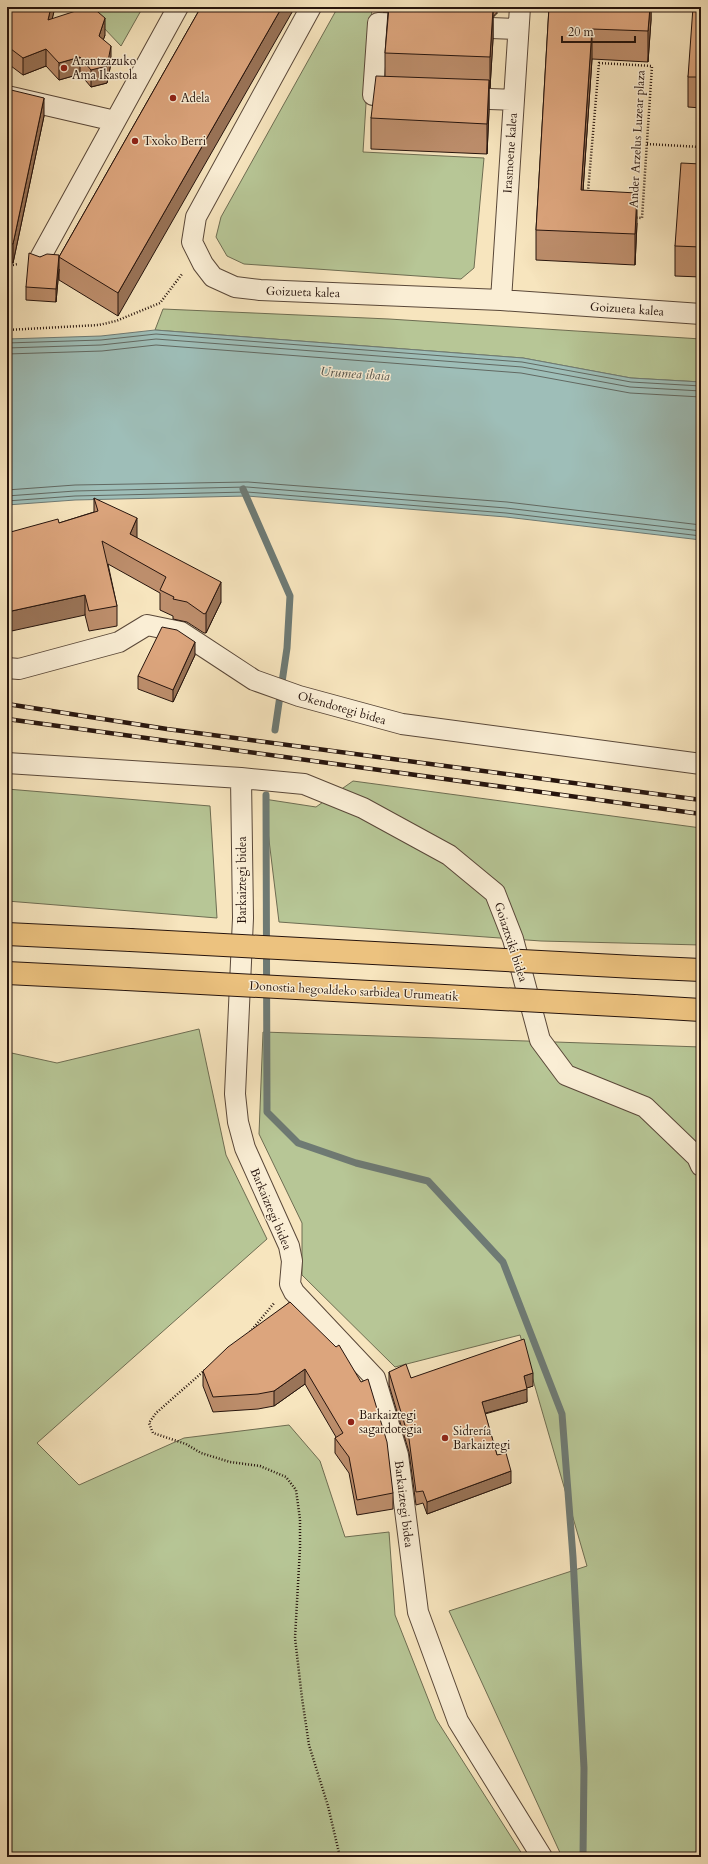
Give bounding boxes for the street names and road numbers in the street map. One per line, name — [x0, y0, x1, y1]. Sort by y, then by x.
street label: Ander Arzelus Luzear plaza — [625, 69, 649, 208]
street label: Irasmoene kalea — [499, 111, 521, 194]
street label: Goizueta kalea — [266, 283, 341, 301]
street label: Goizueta kalea — [589, 298, 665, 320]
street label: Okendotegi bidea — [296, 688, 389, 729]
street label: Barkaiztegi bidea — [234, 835, 250, 924]
street label: Goiaztxiki bidea — [491, 900, 532, 985]
street label: Donostia hegoaldeko sarbidea Urumeatik — [249, 978, 460, 1004]
street label: Barkaiztegi bidea — [247, 1166, 296, 1253]
street label: Barkaiztegi bidea — [391, 1460, 417, 1549]

